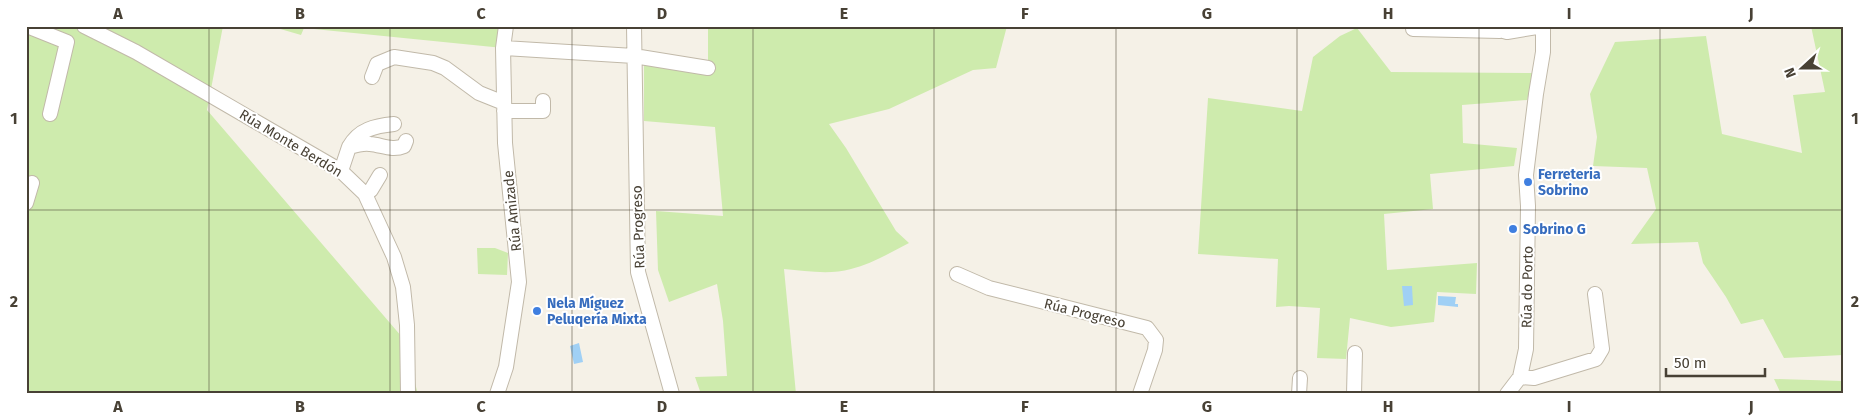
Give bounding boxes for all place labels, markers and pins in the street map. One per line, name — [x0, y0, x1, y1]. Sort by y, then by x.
place label: Ferreteria Sobrino — [1538, 166, 1601, 199]
marker: Ferreteria Sobrino — [1522, 176, 1534, 188]
place label: Sobrino G — [1523, 221, 1586, 238]
marker: Sobrino G — [1507, 223, 1519, 235]
place label: Nela Míguez Peluqería Mixta — [547, 295, 647, 328]
marker: Nela Míguez Peluqería Mixta — [531, 305, 543, 317]

